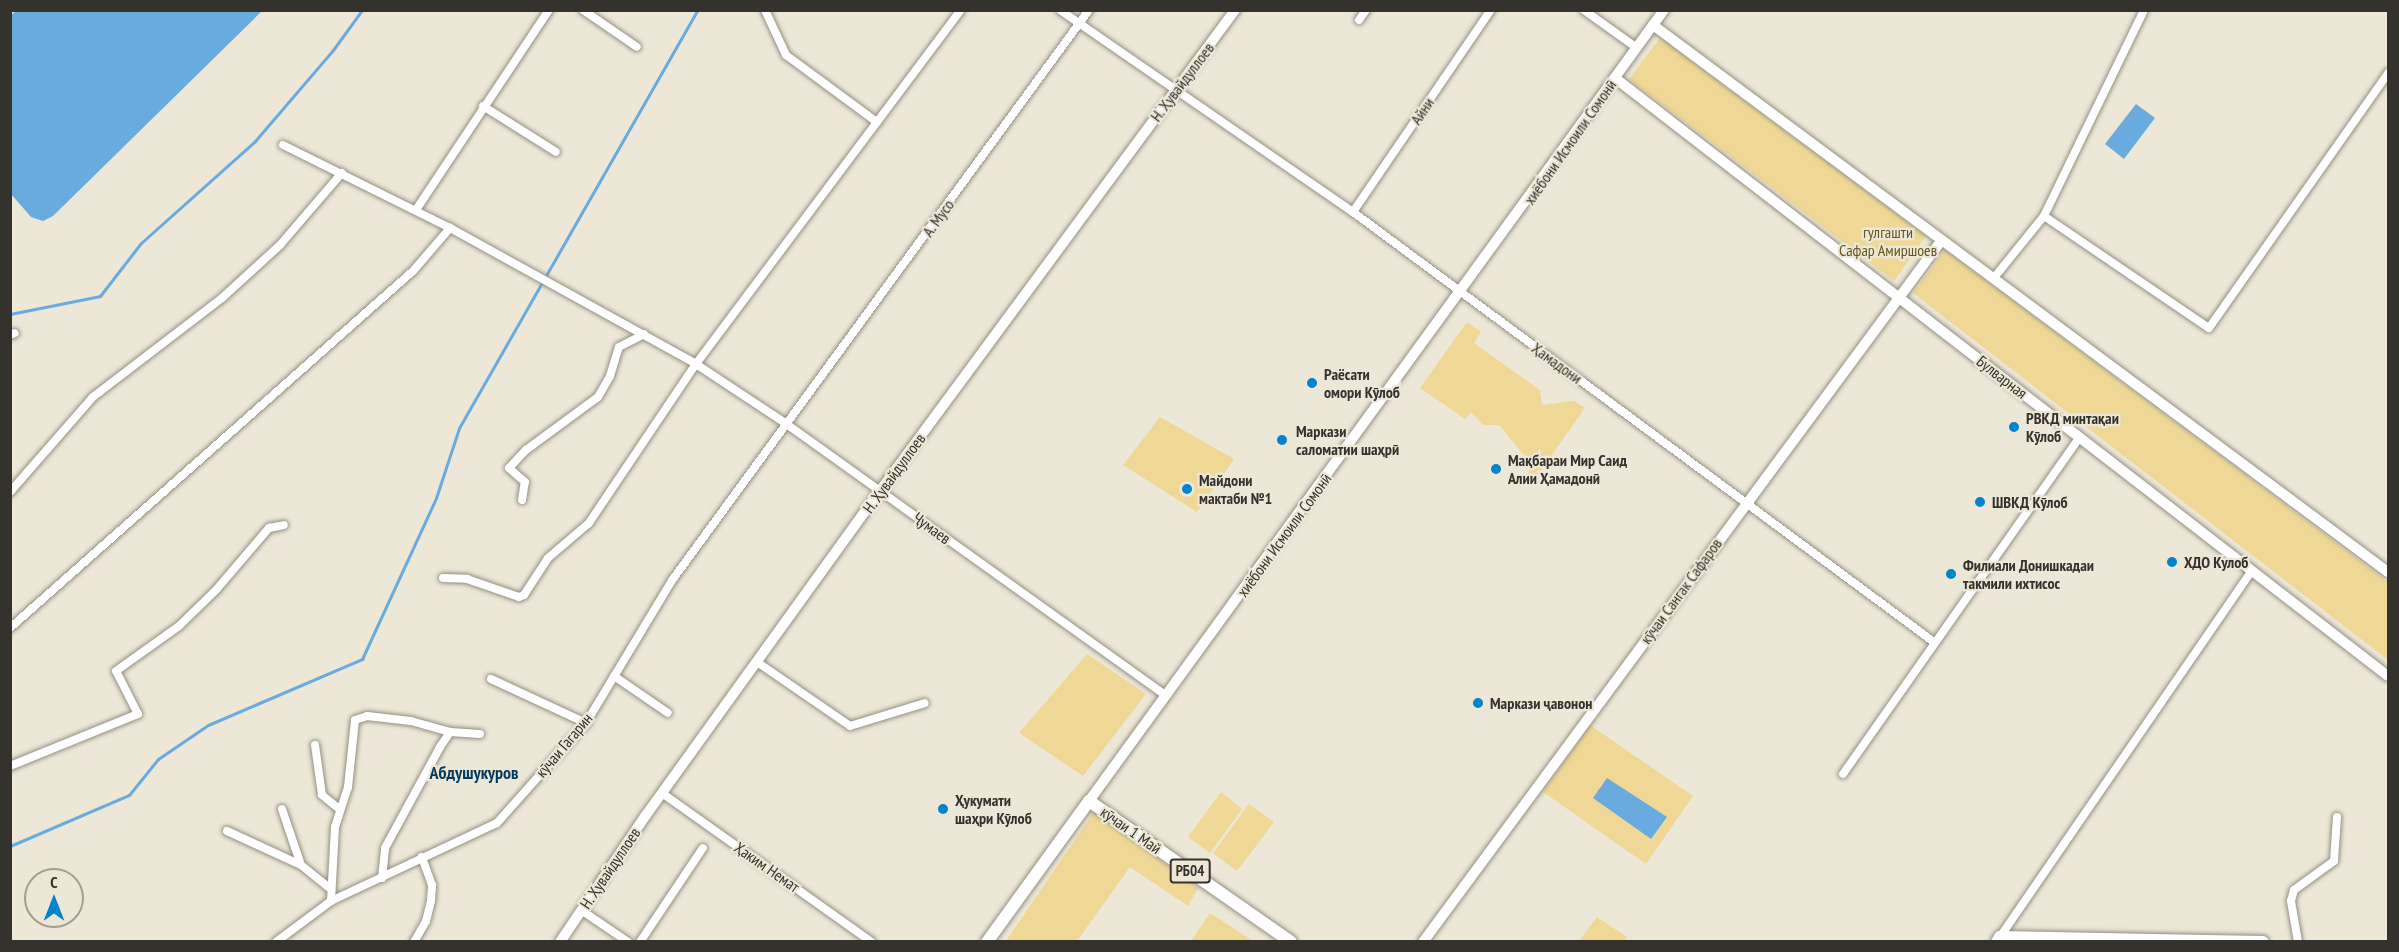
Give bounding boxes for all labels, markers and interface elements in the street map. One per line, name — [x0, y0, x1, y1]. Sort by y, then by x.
street label: Н. Ҳувайдуллоев — [1146, 38, 1218, 126]
street label: хиёбони Исмоили Сомонӣ — [1520, 76, 1620, 208]
street label: Айни — [1406, 94, 1438, 128]
street label: А. Мусо — [918, 195, 958, 241]
park label: гулгашти Сафар Амиршоев — [1839, 222, 1937, 260]
street label: Ҳамадони — [1528, 338, 1586, 388]
street label: Булварная — [1973, 351, 2031, 403]
place label: Раёсати омори Кӯлоб — [1324, 364, 1400, 402]
marker: Раёсати омори Кӯлоб — [1305, 376, 1319, 390]
place label: РВКД минтақаи Кӯлоб — [2026, 408, 2119, 446]
marker: РВКД минтақаи Кӯлоб — [2007, 420, 2021, 434]
place label: Маркази саломатии шаҳрӣ — [1296, 421, 1399, 459]
street label: Н. Ҳувайдуллоев — [858, 429, 930, 517]
marker: Маркази саломатии шаҳрӣ — [1273, 431, 1291, 449]
place label: Мақбараи Мир Саид Алии Ҳамадонӣ — [1508, 450, 1627, 488]
marker: Мақбараи Мир Саид Алии Ҳамадонӣ — [1489, 462, 1503, 476]
street label: хиёбони Исмоили Сомонӣ — [1233, 469, 1335, 601]
place label: Майдони мактаби №1 — [1199, 470, 1272, 508]
marker: Майдони мактаби №1 — [1180, 482, 1194, 496]
place label: ШВКД Кӯлоб — [1992, 492, 2068, 512]
marker: ШВКД Кӯлоб — [1973, 495, 1987, 509]
street label: Ҷумаев — [909, 508, 955, 548]
street label: кӯчаи Сангак Сафаров — [1636, 534, 1726, 648]
place label: ХДО Кулоб — [2184, 552, 2249, 572]
place label: Филиали Донишкадаи такмили ихтисос — [1963, 555, 2094, 593]
marker: ХДО Кулоб — [2165, 555, 2179, 569]
marker: Филиали Донишкадаи такмили ихтисос — [1944, 567, 1958, 581]
place label: Маркази ҷавонон — [1490, 693, 1593, 713]
marker: Маркази ҷавонон — [1471, 696, 1485, 710]
street label: кӯчаи Гагарин — [532, 709, 596, 781]
district label: Абдушукуров — [429, 762, 519, 784]
place label: Ҳукумати шаҳри Кӯлоб — [955, 790, 1032, 828]
marker: Ҳукумати шаҳри Кӯлоб — [936, 802, 950, 816]
street label: кӯчаи 1 Май — [1097, 802, 1165, 858]
street label: Н. Ҳувайдуллоев — [576, 823, 644, 913]
street label: Ҳаким Немат — [731, 838, 803, 896]
road number: РБ04 — [1169, 859, 1211, 883]
north arrow — [24, 868, 84, 928]
text: С — [50, 872, 58, 892]

